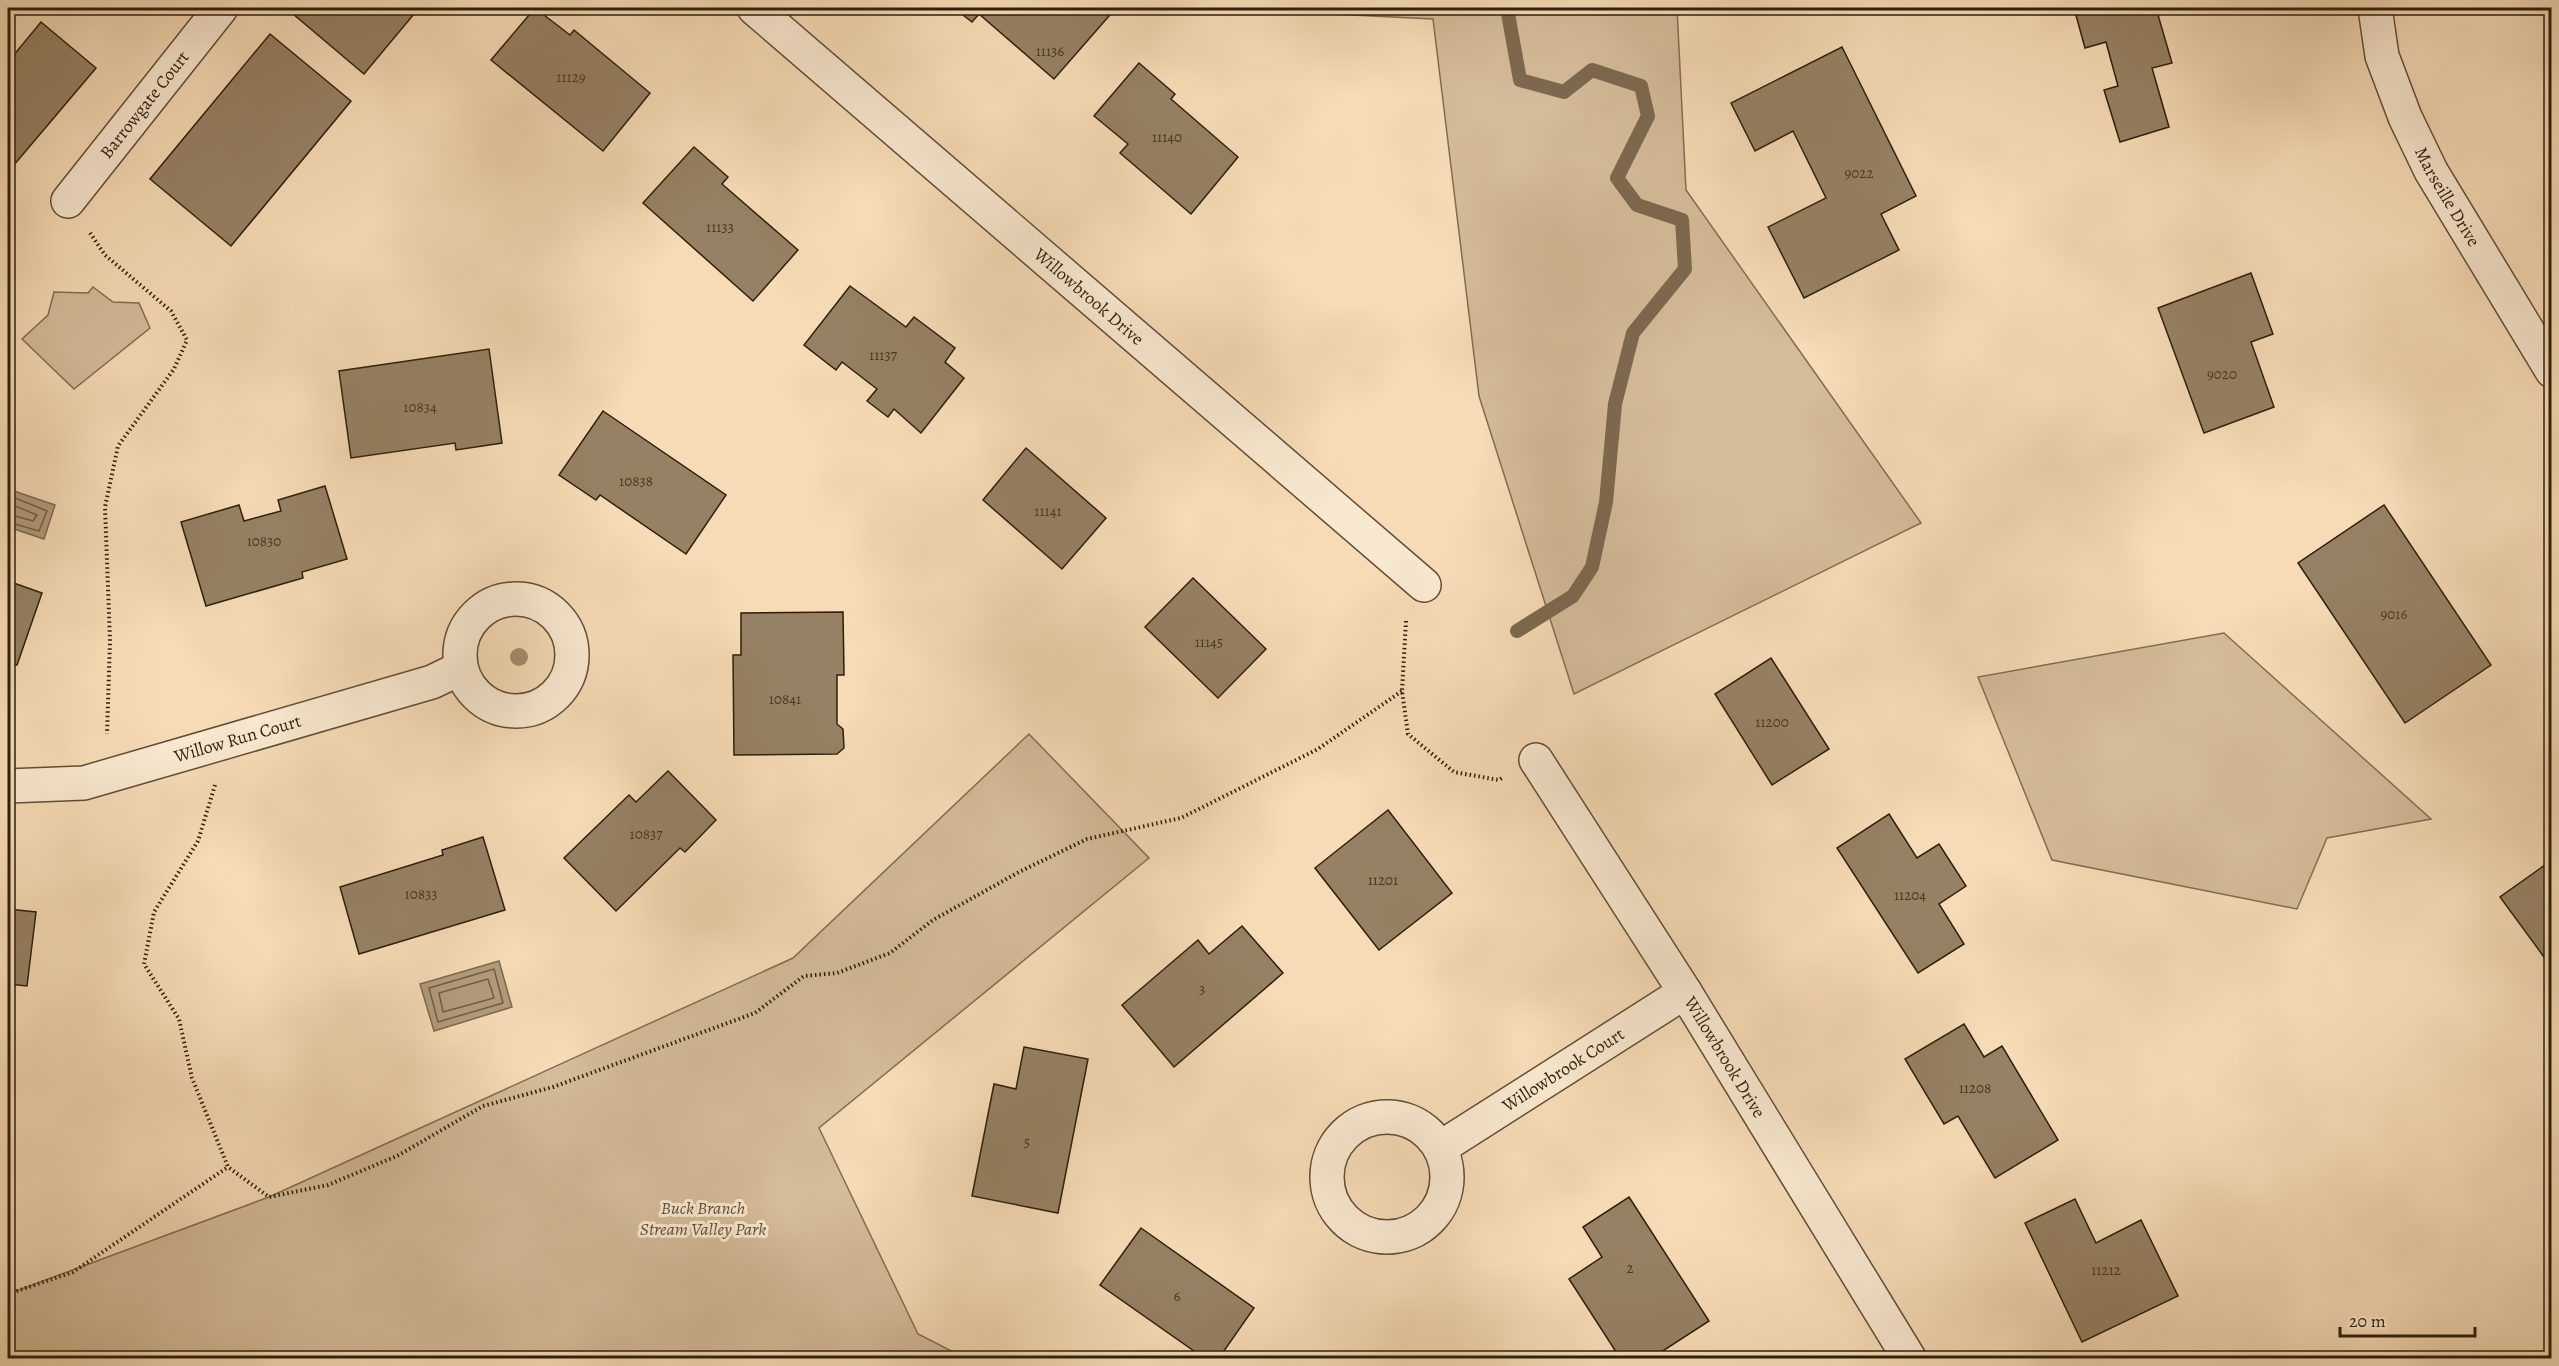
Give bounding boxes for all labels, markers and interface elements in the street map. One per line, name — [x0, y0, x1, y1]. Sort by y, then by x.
house number: 11136 — [1036, 41, 1064, 61]
street label: Barrowgate Court — [94, 46, 195, 163]
house number: 11129 — [556, 67, 586, 87]
house number: 11140 — [1152, 127, 1182, 147]
street label: Marseille Drive — [2409, 143, 2486, 251]
house number: 9022 — [1844, 163, 1874, 183]
house number: 11133 — [706, 217, 734, 237]
street label: Willowbrook Drive — [1028, 242, 1149, 351]
house number: 11137 — [869, 345, 898, 365]
house number: 9020 — [2207, 364, 2237, 384]
house number: 10834 — [403, 397, 437, 417]
house number: 10838 — [619, 471, 653, 491]
house number: 11141 — [1034, 501, 1062, 521]
house number: 10830 — [247, 531, 281, 551]
house number: 9016 — [2381, 604, 2408, 624]
house number: 11145 — [1195, 632, 1223, 652]
house number: 10841 — [769, 689, 801, 709]
street label: Willow Run Court — [170, 709, 304, 768]
house number: 11200 — [1755, 712, 1789, 732]
house number: 10837 — [630, 824, 663, 844]
house number: 11201 — [1368, 870, 1398, 890]
house number: 10833 — [405, 884, 437, 904]
house number: 11204 — [1894, 885, 1926, 905]
house number: 3 — [1199, 979, 1205, 999]
street label: Willowbrook Drive — [1678, 991, 1771, 1122]
street label: Willowbrook Court — [1497, 1022, 1629, 1118]
house number: 11208 — [1959, 1078, 1991, 1098]
house number: 5 — [1024, 1132, 1030, 1152]
park label: Buck Branch Stream Valley Park — [640, 1196, 766, 1241]
house number: 2 — [1626, 1258, 1634, 1278]
house number: 11212 — [2091, 1260, 2121, 1280]
house number: 6 — [1174, 1286, 1181, 1306]
scale bar — [2340, 1300, 2475, 1338]
text: 20 m — [2349, 1309, 2386, 1333]

